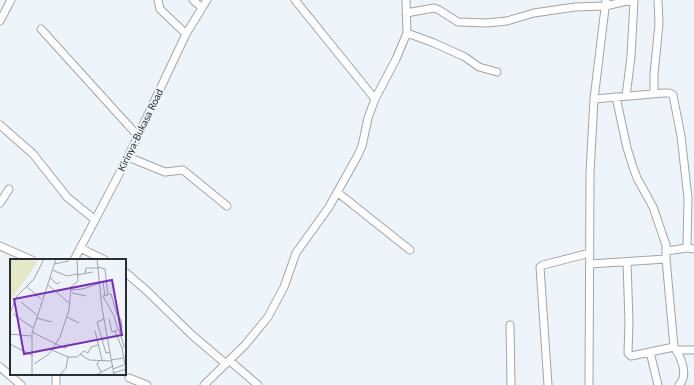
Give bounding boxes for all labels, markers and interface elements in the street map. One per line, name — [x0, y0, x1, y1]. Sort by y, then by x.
street label: Kirinya-Bukasa Road — [115, 87, 165, 173]
inset map — [10, 259, 126, 375]

